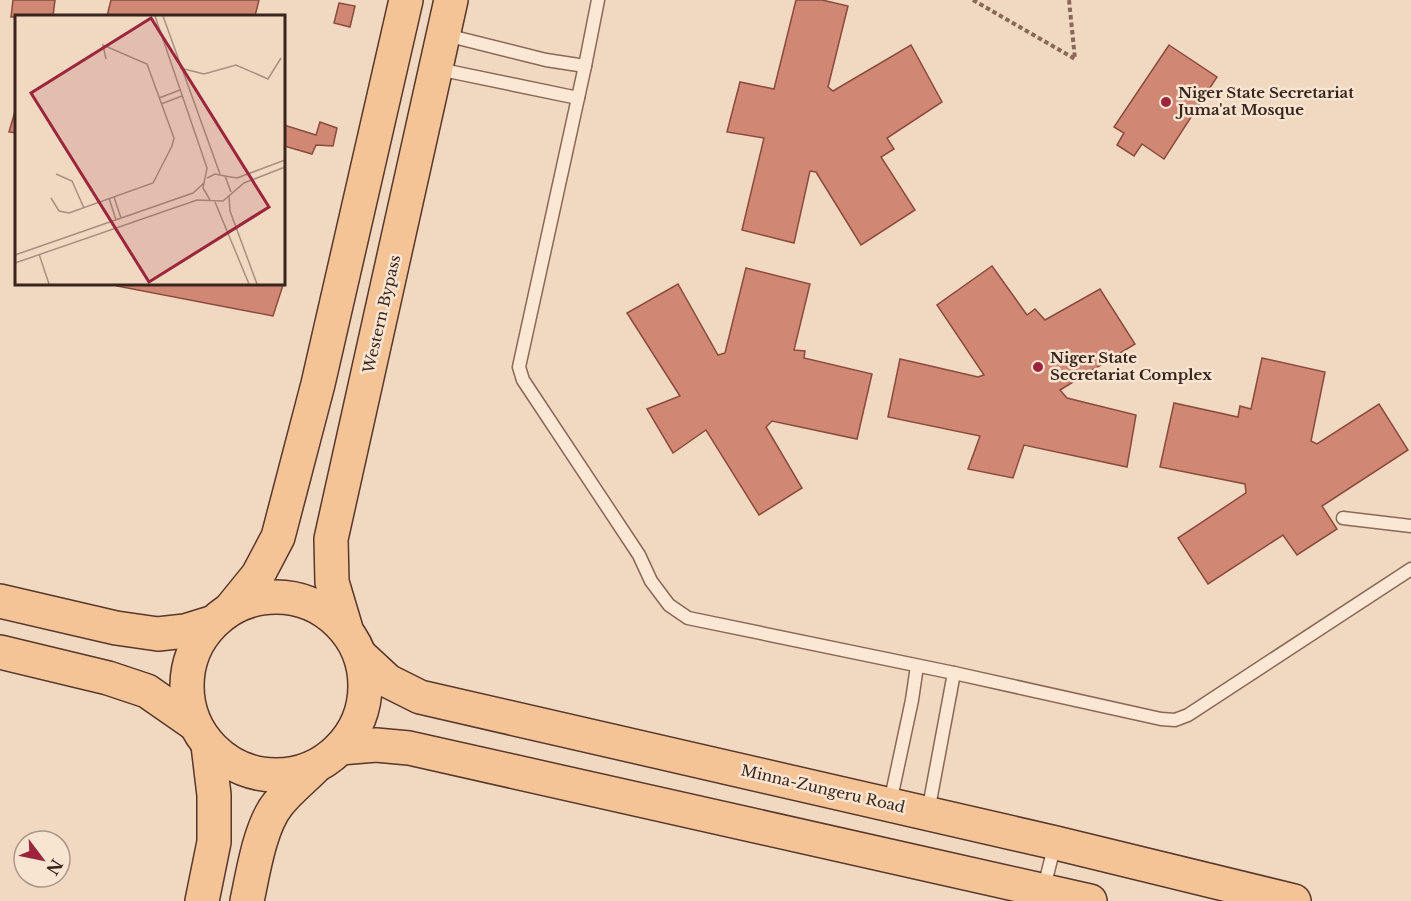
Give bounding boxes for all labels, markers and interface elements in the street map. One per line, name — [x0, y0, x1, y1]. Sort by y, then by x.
inset map — [15, 15, 285, 285]
place label: Niger State Secretariat Juma'at Mosque — [1175, 83, 1354, 119]
marker: Niger State Secretariat Juma'at Mosque — [1159, 95, 1173, 109]
street label: Western Bypass — [358, 253, 404, 376]
place label: Niger State Secretariat Complex — [1050, 348, 1212, 384]
marker: Niger State Secretariat Complex — [1031, 360, 1045, 374]
street label: Minna-Zungeru Road — [739, 760, 907, 817]
north arrow — [12, 829, 72, 889]
text: N — [42, 855, 67, 879]

